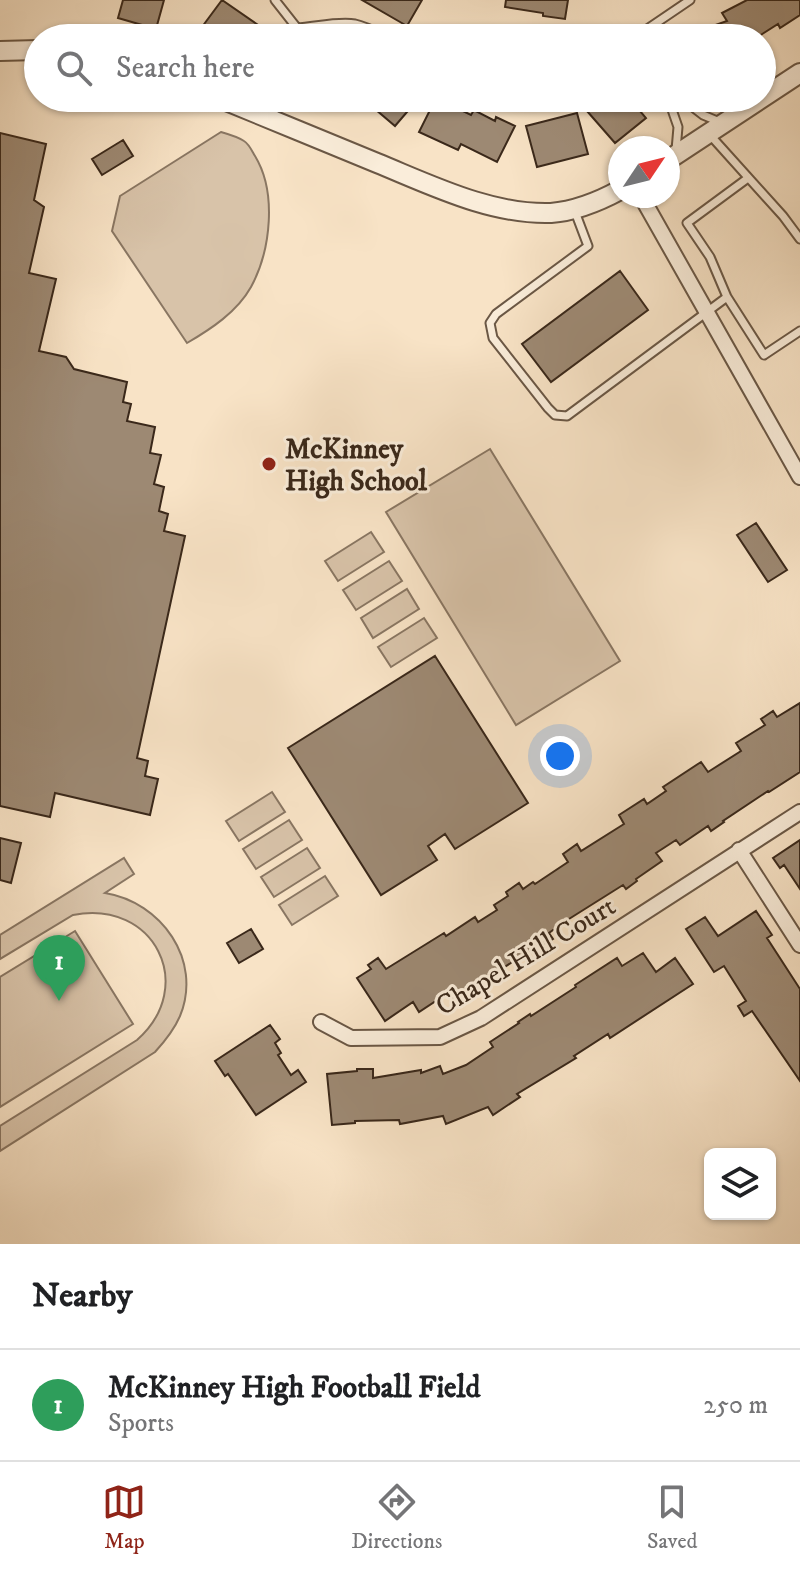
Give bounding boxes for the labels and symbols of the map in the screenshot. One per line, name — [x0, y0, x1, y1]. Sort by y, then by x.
north arrow — [608, 136, 680, 208]
place label: McKinney High School — [285, 432, 428, 499]
marker: McKinney High School — [260, 455, 278, 473]
your location — [540, 736, 580, 776]
street label: Chapel Hill Court — [429, 889, 622, 1024]
pin: 1 — [33, 935, 85, 1001]

